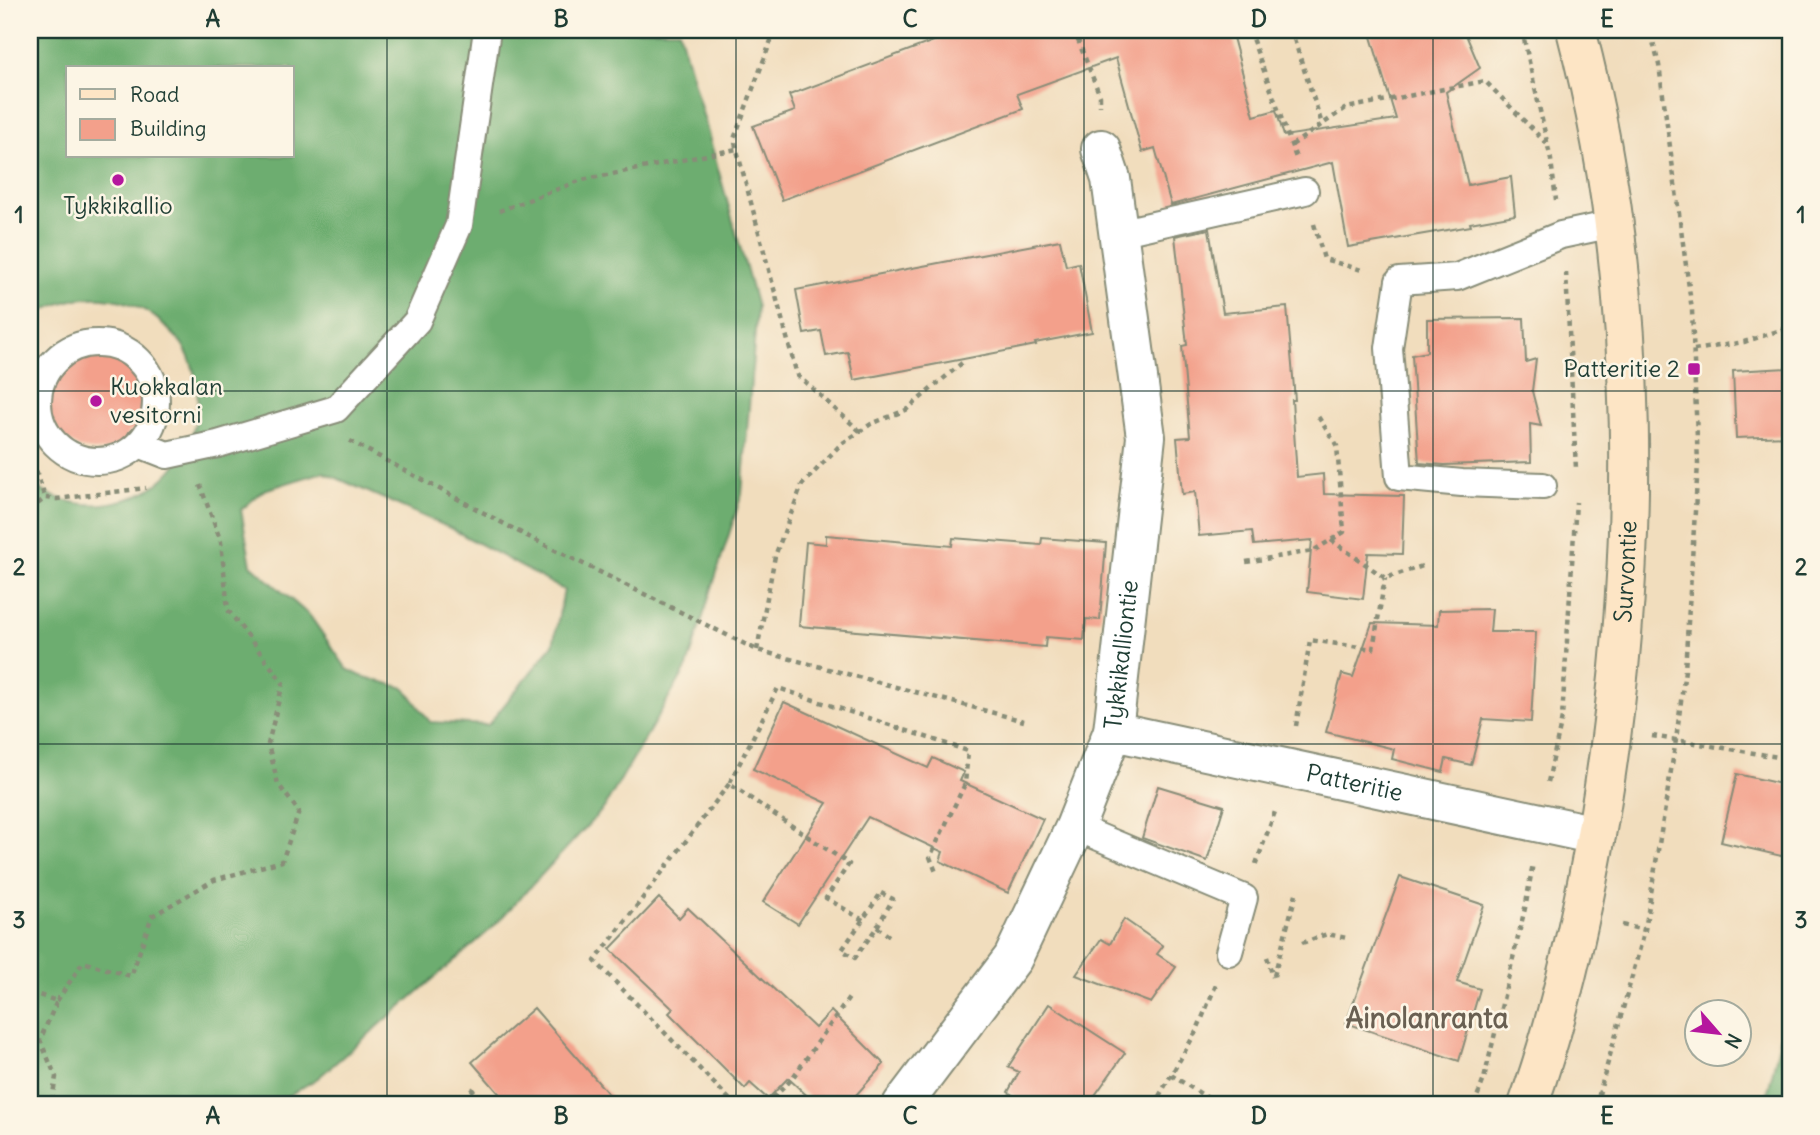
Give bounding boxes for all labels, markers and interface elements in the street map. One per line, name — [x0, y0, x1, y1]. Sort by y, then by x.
text: A — [206, 4, 221, 33]
text: B — [553, 4, 569, 33]
text: C — [902, 4, 918, 33]
text: D — [1251, 4, 1267, 33]
text: E — [1600, 4, 1614, 33]
legend — [66, 66, 294, 158]
text: Road — [130, 81, 179, 108]
text: Building — [130, 115, 206, 142]
marker: Tykkikallio — [110, 172, 126, 188]
place label: Tykkikallio — [63, 190, 173, 220]
text: 1 — [14, 200, 24, 229]
text: 1 — [1796, 200, 1806, 229]
place label: Patteritie 2 — [1563, 353, 1680, 383]
marker: Patteritie 2 — [1686, 361, 1702, 377]
place label: Kuokkalan vesitorni — [110, 371, 223, 429]
marker: Kuokkalan vesitorni — [88, 393, 104, 409]
street label: Survontie — [1607, 520, 1642, 624]
text: 2 — [13, 552, 26, 581]
text: 2 — [1795, 552, 1808, 581]
street label: Tykkikalliontie — [1097, 579, 1144, 731]
street label: Patteritie — [1304, 757, 1406, 807]
text: 3 — [12, 905, 26, 934]
text: 3 — [1794, 905, 1808, 934]
north arrow — [1684, 998, 1754, 1068]
district label: Ainolanranta — [1345, 1000, 1509, 1036]
text: N — [1719, 1030, 1747, 1052]
text: A — [206, 1101, 221, 1130]
text: B — [553, 1101, 569, 1130]
text: C — [902, 1101, 918, 1130]
text: D — [1251, 1101, 1267, 1130]
text: E — [1600, 1101, 1614, 1130]

